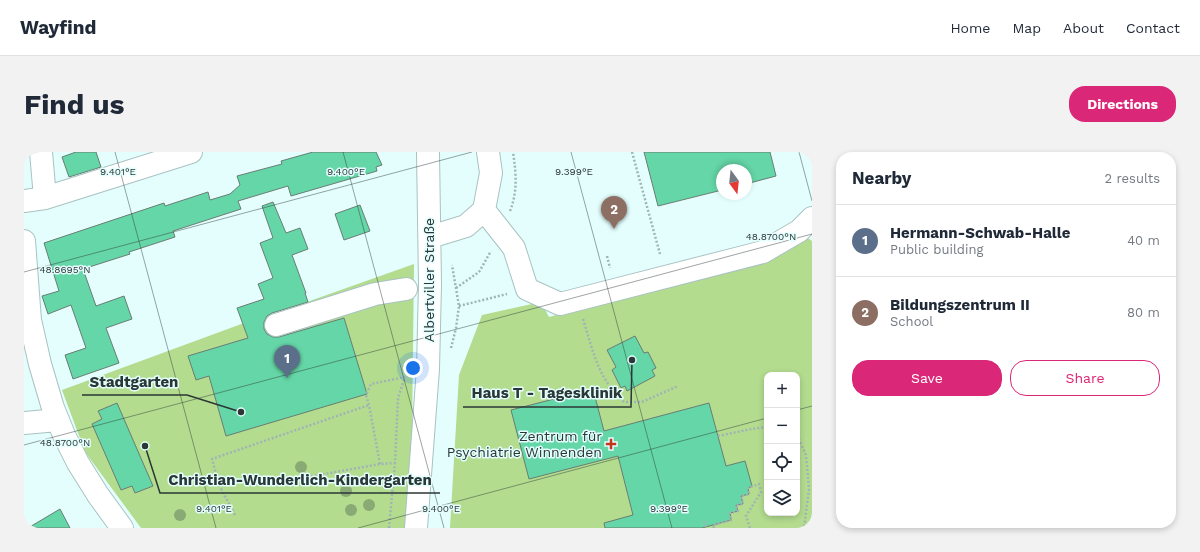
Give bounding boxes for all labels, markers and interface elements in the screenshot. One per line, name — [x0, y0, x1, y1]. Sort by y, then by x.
text: Wayfind — [20, 16, 96, 39]
text: Home — [950, 20, 990, 36]
text: Map — [1012, 20, 1041, 36]
text: About — [1063, 20, 1104, 36]
text: Contact — [1126, 20, 1180, 36]
button: Directions — [1069, 86, 1176, 122]
text: Find us — [24, 88, 124, 121]
north arrow — [716, 164, 752, 200]
text: 9.401°E — [100, 166, 136, 177]
text: 9.400°E — [327, 166, 365, 177]
text: 9.399°E — [555, 166, 593, 177]
text: Nearby — [852, 168, 911, 188]
text: 2 results — [1105, 171, 1160, 186]
pin: 2 — [601, 196, 627, 229]
street label: Albertviller Straße — [421, 218, 437, 342]
text: Hermann-Schwab-Halle — [890, 224, 1070, 242]
text: 48.8700°N — [746, 231, 796, 242]
text: 1 — [862, 233, 868, 248]
text: 40 m — [1127, 233, 1160, 248]
text: Public building — [890, 242, 983, 257]
text: 48.8695°N — [39, 264, 91, 275]
text: Bildungszentrum II — [890, 296, 1030, 314]
text: 2 — [861, 305, 869, 320]
text: 80 m — [1127, 305, 1160, 320]
text: School — [890, 314, 933, 329]
pin: 1 — [274, 345, 300, 378]
your location — [403, 358, 423, 378]
button: Save — [852, 360, 1002, 396]
button: Share — [1010, 360, 1160, 396]
callout: Stadtgarten — [82, 368, 187, 395]
map controls — [764, 372, 800, 516]
button: + — [764, 372, 800, 408]
text: Stadtgarten — [90, 373, 178, 391]
callout: Haus T - Tagesklinik — [463, 380, 631, 407]
text: Haus T - Tagesklinik — [472, 384, 623, 402]
button: − — [764, 408, 800, 444]
place label: Zentrum für Psychiatrie Winnenden — [447, 428, 602, 460]
text: 48.8700°N — [40, 437, 90, 448]
marker: Zentrum für Psychiatrie Winnenden — [605, 438, 617, 450]
button: locate — [764, 444, 800, 480]
callout: Christian-Wunderlich-Kindergarten — [160, 466, 440, 493]
text: Christian-Wunderlich-Kindergarten — [168, 471, 432, 489]
button: layers — [764, 480, 800, 516]
text: 9.401°E — [196, 503, 232, 514]
text: 9.400°E — [422, 503, 460, 514]
text: 9.399°E — [650, 503, 688, 514]

